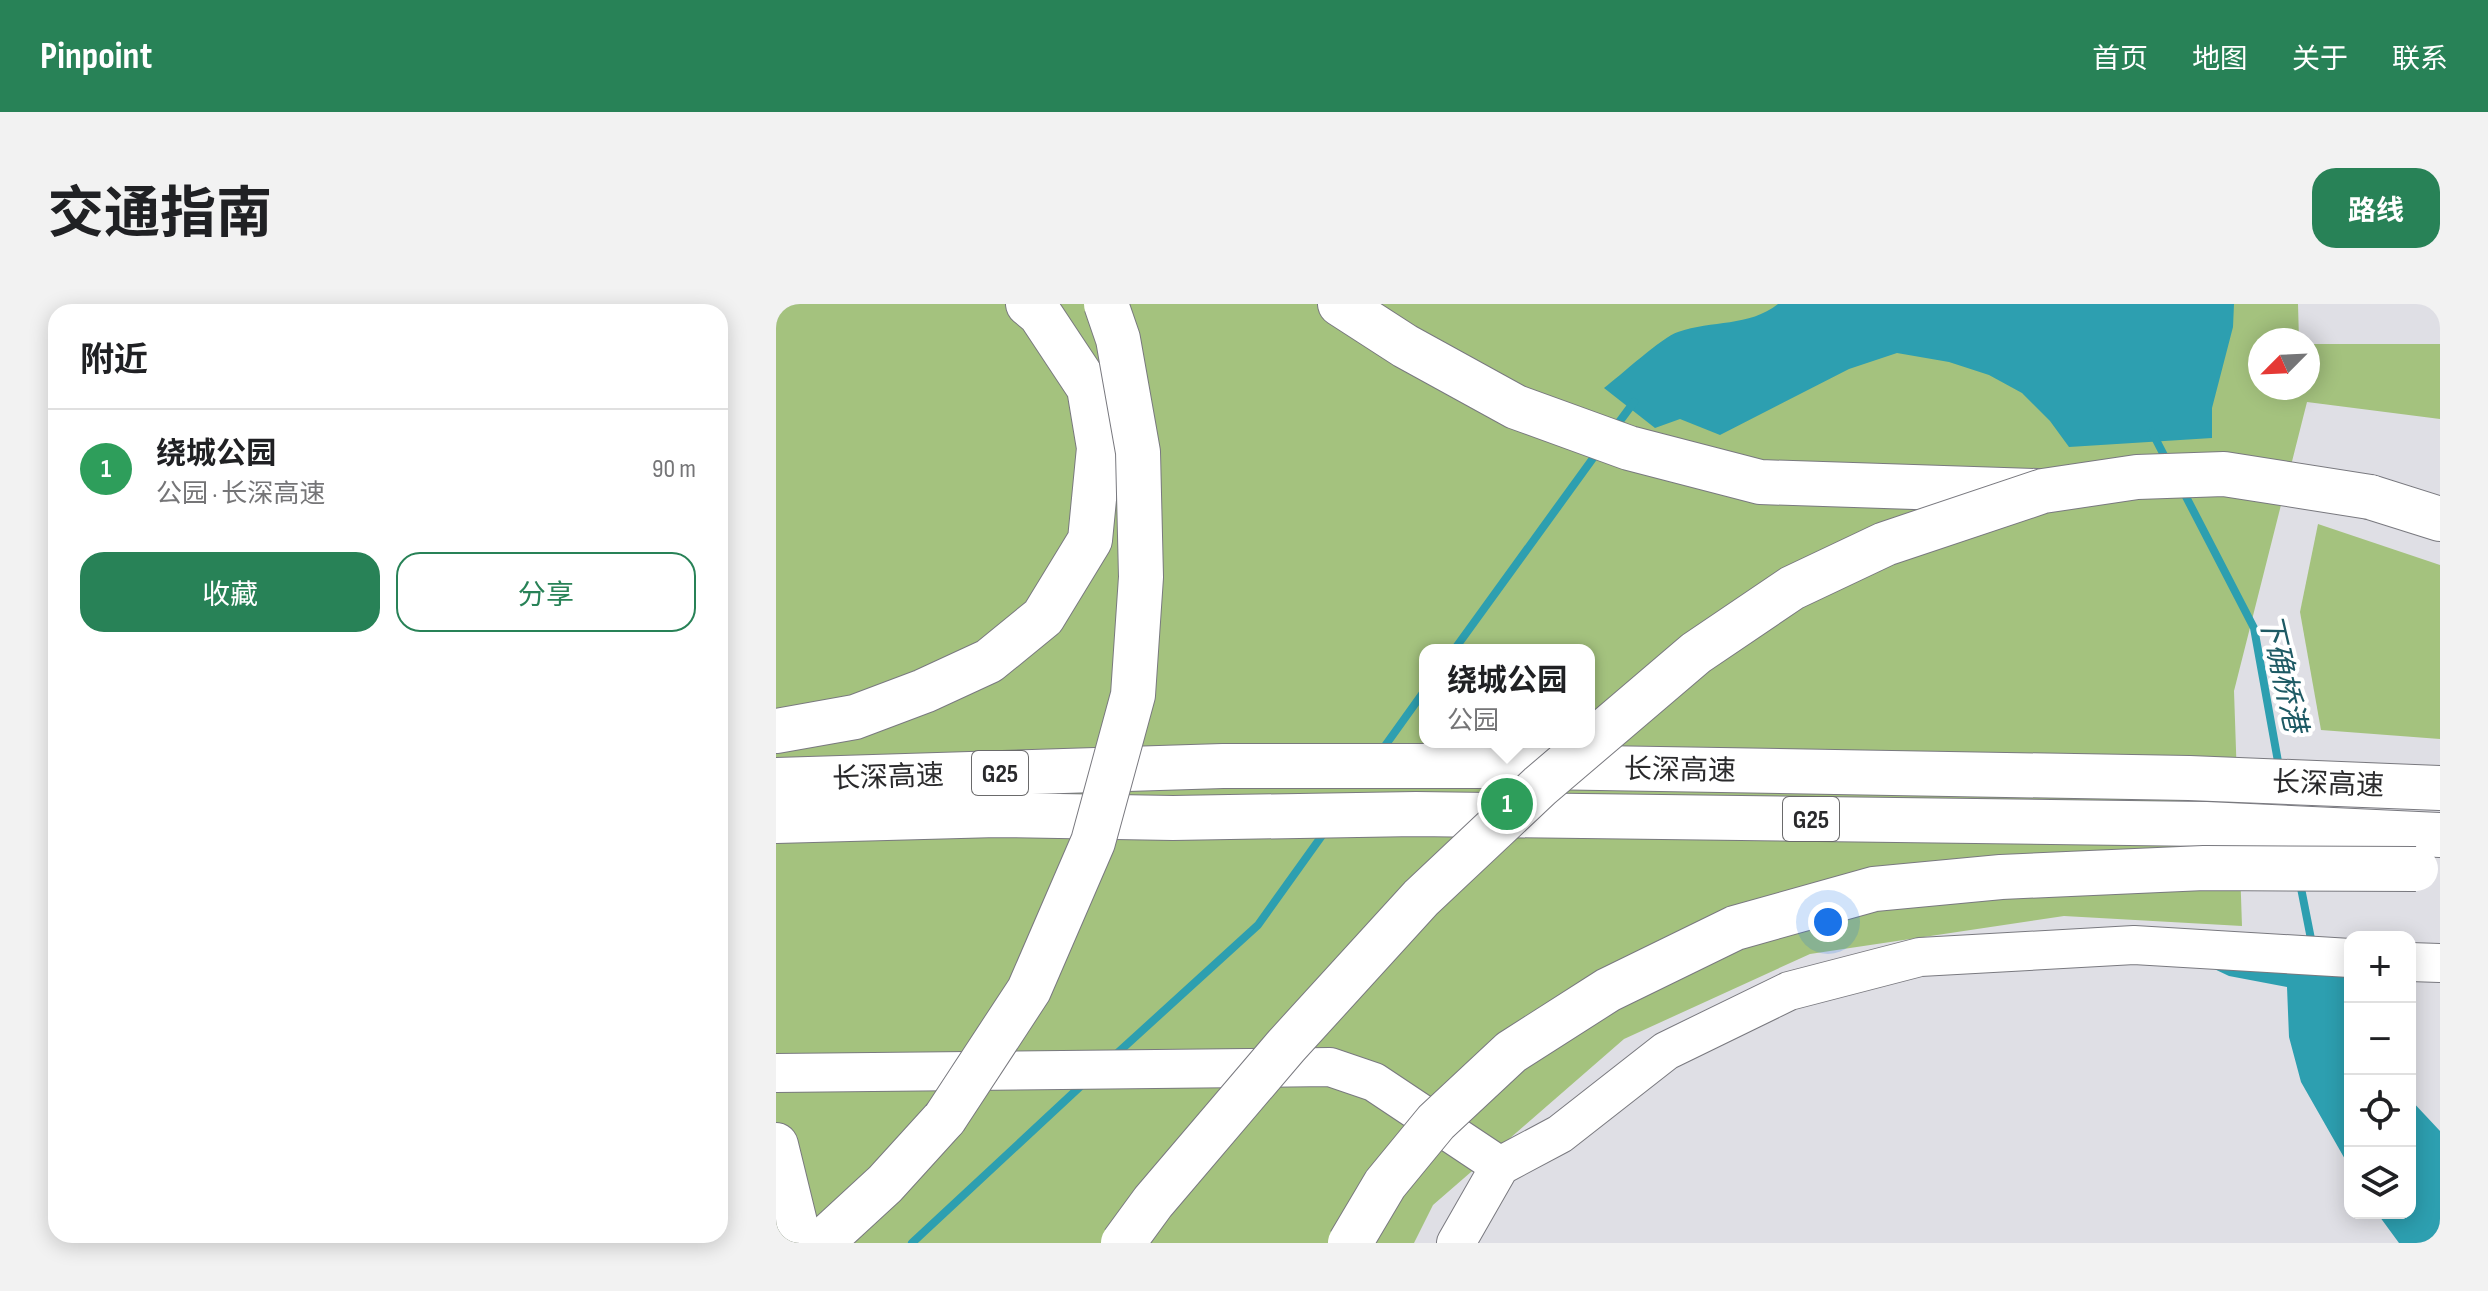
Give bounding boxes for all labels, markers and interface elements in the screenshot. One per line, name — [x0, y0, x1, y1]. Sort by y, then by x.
text: Pinpoint — [40, 34, 152, 79]
text: 首页 — [2092, 43, 2148, 76]
text: 地图 — [2192, 43, 2248, 76]
text: 关于 — [2292, 43, 2348, 76]
text: 联系 — [2392, 43, 2448, 76]
button: 路线 — [2312, 168, 2440, 248]
text: 交通指南 — [48, 182, 272, 249]
north arrow — [2248, 328, 2320, 400]
text: 附近 — [80, 340, 148, 381]
text: 绕城公园 — [156, 436, 276, 472]
text: 1 — [101, 454, 111, 485]
text: 90 m — [652, 454, 696, 485]
text: 公园 · 长深高速 — [156, 479, 325, 510]
button: 收藏 — [80, 552, 380, 632]
button: 分享 — [396, 552, 696, 632]
water label: 下确桥港 — [2251, 611, 2314, 740]
popup — [1419, 644, 1595, 748]
text: 绕城公园 — [1447, 663, 1567, 699]
text: 公园 — [1447, 706, 1499, 737]
road number: G25 — [972, 751, 1028, 795]
street label: 长深高速 — [1624, 753, 1736, 788]
street label: 长深高速 — [832, 759, 945, 796]
street label: 长深高速 — [2271, 766, 2384, 803]
pin: 1 — [1481, 774, 1533, 834]
road number: G25 — [1783, 797, 1839, 841]
your location — [1808, 902, 1848, 942]
map controls — [2344, 931, 2416, 1219]
button: + — [2344, 931, 2416, 1003]
button: − — [2344, 1003, 2416, 1075]
button: locate — [2344, 1075, 2416, 1147]
button: layers — [2344, 1147, 2416, 1219]

